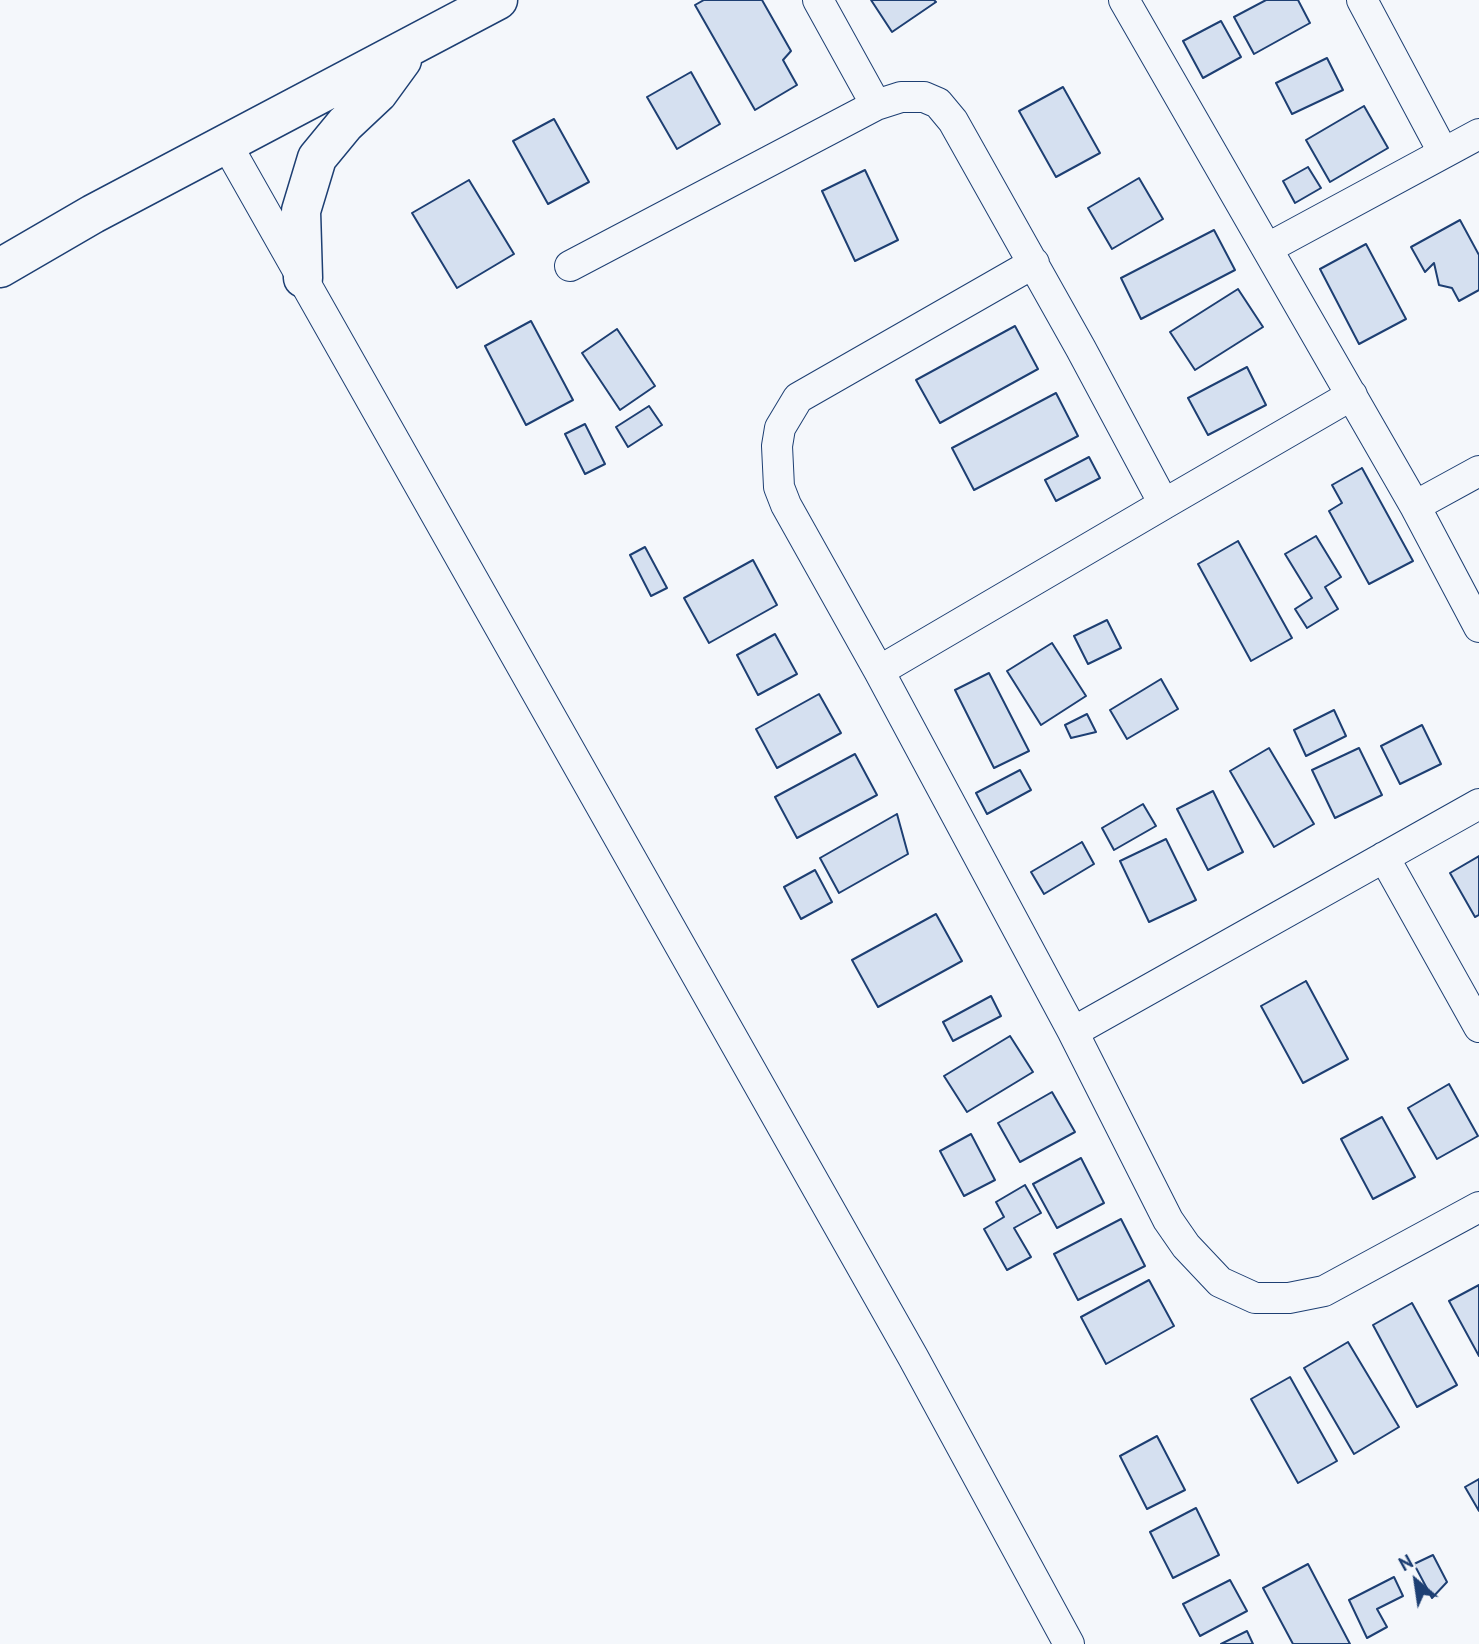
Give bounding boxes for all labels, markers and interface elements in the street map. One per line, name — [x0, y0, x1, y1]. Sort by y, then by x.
north arrow — [1381, 1546, 1451, 1616]
text: N — [1395, 1549, 1417, 1576]

